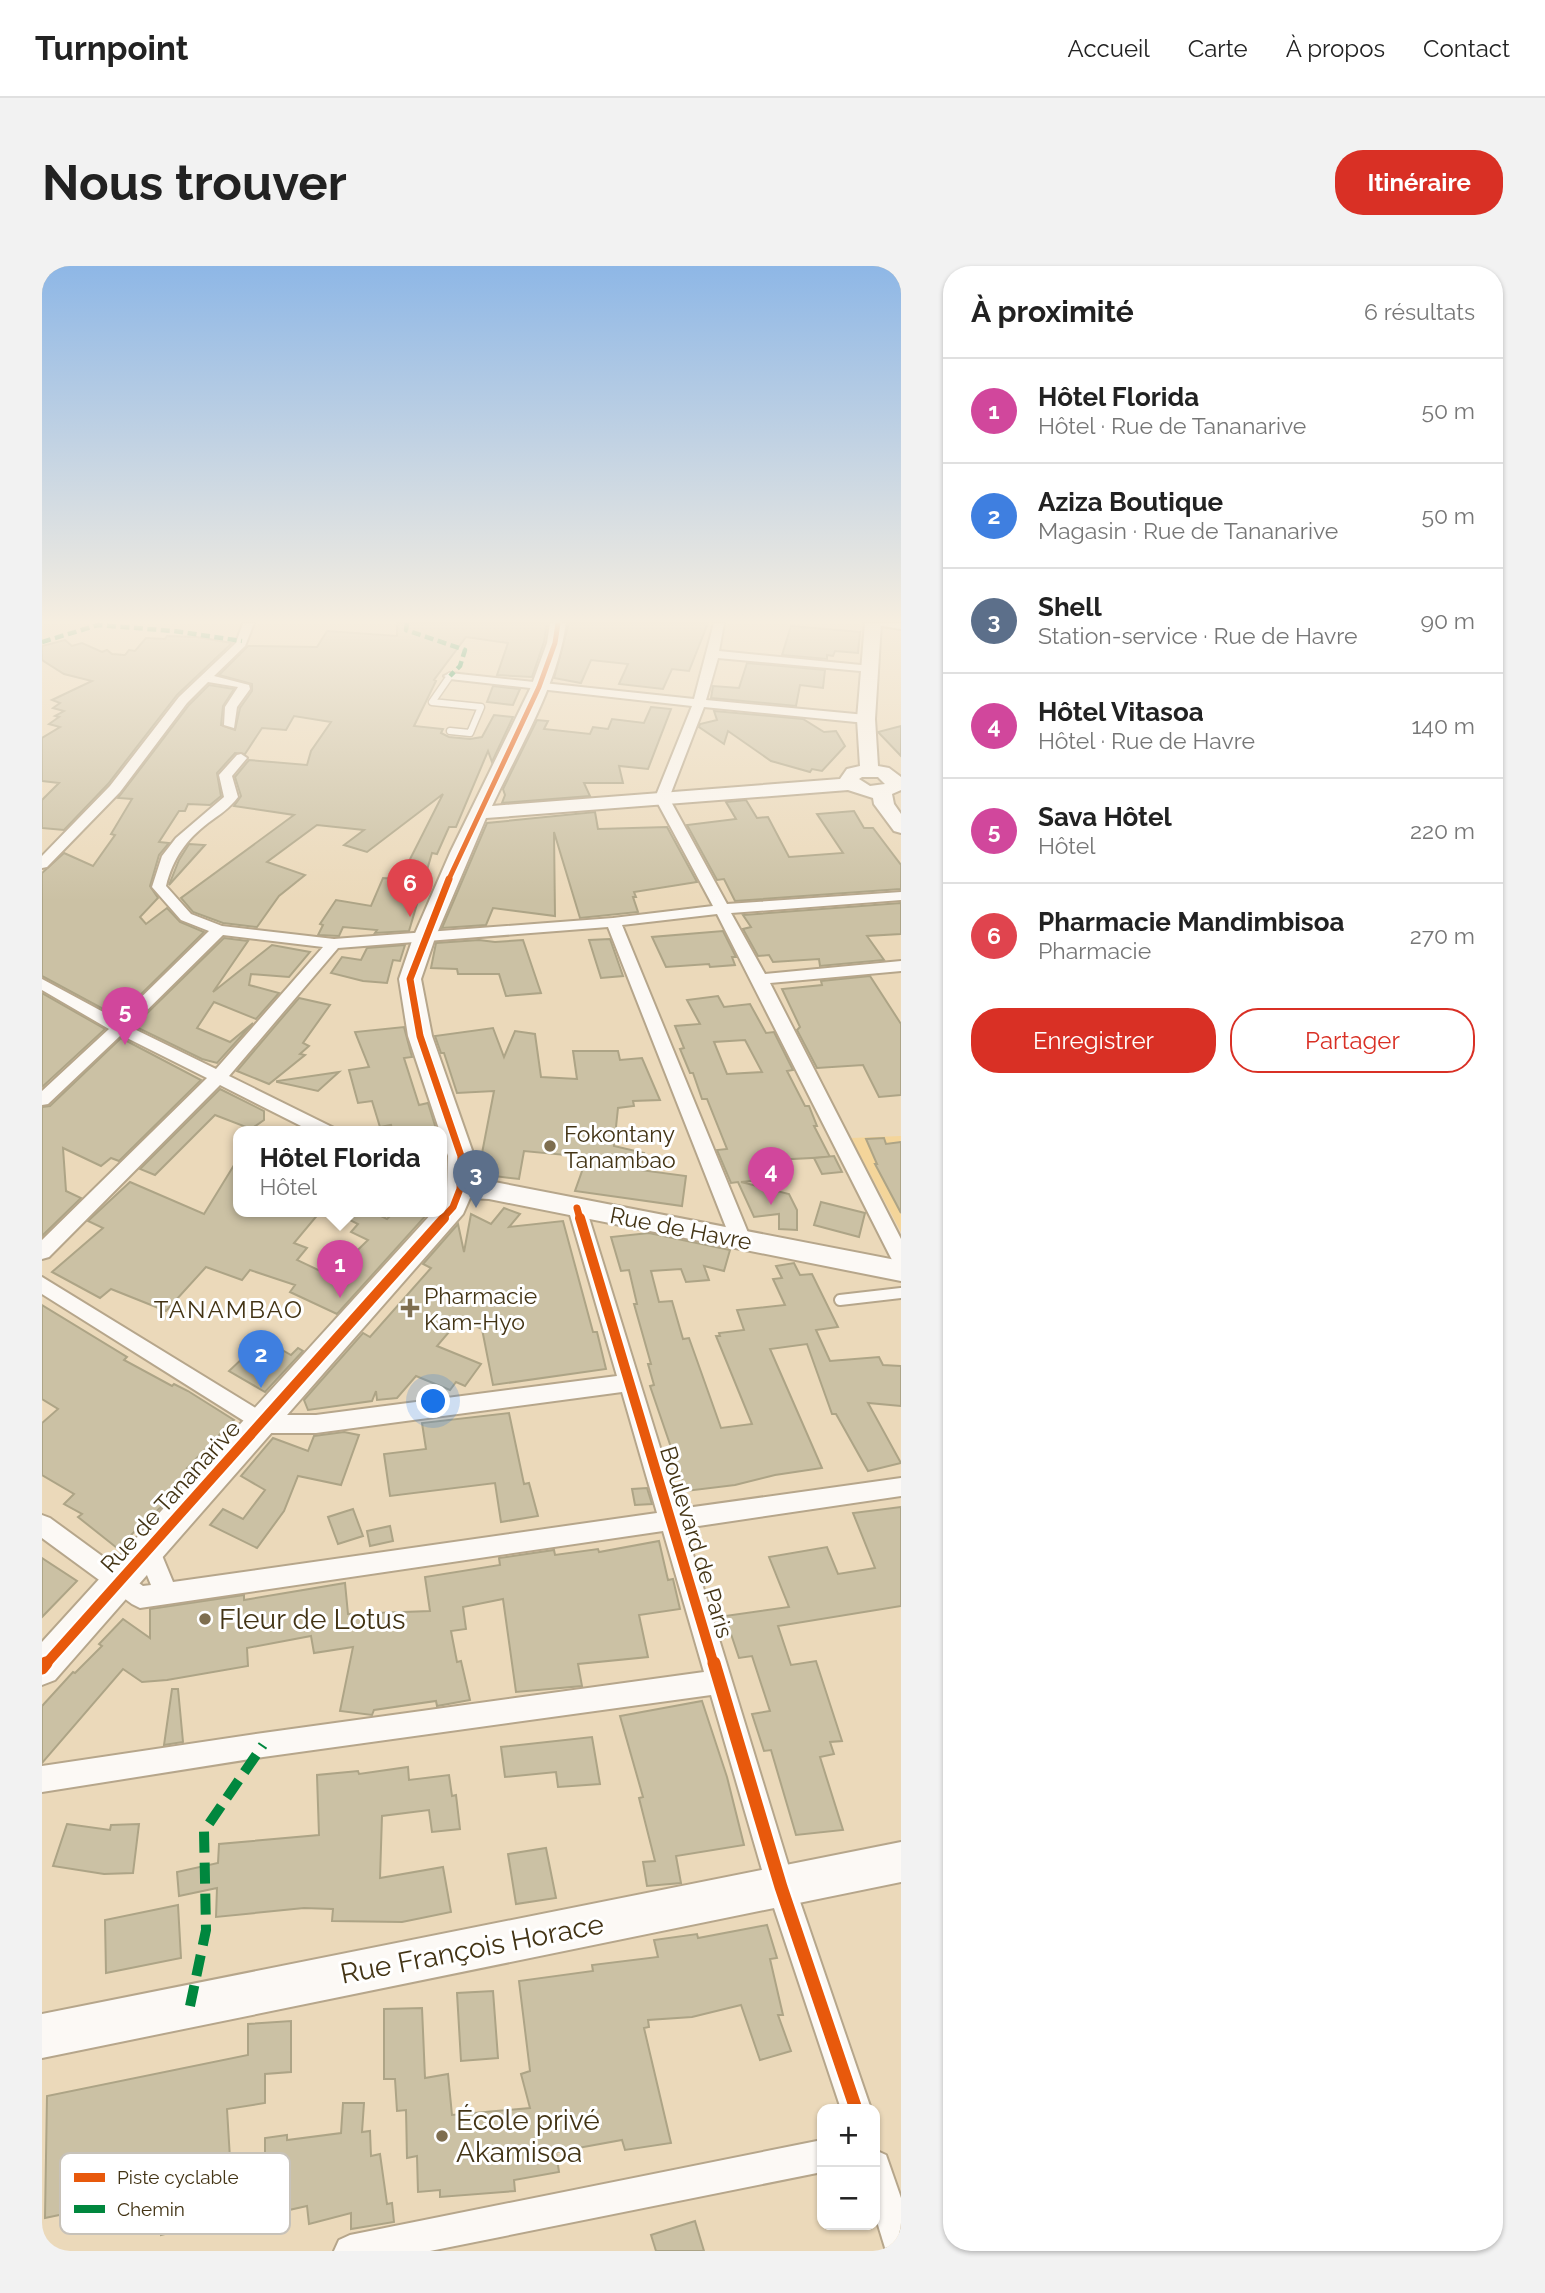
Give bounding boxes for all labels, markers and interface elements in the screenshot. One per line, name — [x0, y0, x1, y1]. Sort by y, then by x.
text: Turnpoint — [35, 29, 188, 68]
text: Accueil — [1068, 34, 1150, 63]
text: Carte — [1188, 34, 1248, 63]
text: À propos — [1286, 34, 1385, 63]
text: Contact — [1423, 34, 1510, 63]
button: Itinéraire — [1335, 150, 1503, 215]
text: Nous trouver — [42, 154, 347, 211]
text: À proximité — [971, 294, 1134, 329]
text: 6 résultats — [1364, 298, 1475, 325]
text: Hôtel Florida — [1038, 382, 1199, 412]
text: 1 — [988, 397, 1000, 424]
text: 50 m — [1421, 397, 1475, 424]
text: Hôtel · Rue de Tananarive — [1038, 412, 1306, 439]
text: Aziza Boutique — [1038, 487, 1223, 517]
text: 2 — [988, 502, 1000, 529]
text: 50 m — [1421, 502, 1475, 529]
text: Magasin · Rue de Tananarive — [1038, 517, 1338, 544]
text: Shell — [1038, 592, 1102, 622]
text: 3 — [988, 607, 1000, 634]
text: 90 m — [1420, 607, 1475, 634]
text: Station-service · Rue de Havre — [1038, 622, 1358, 649]
text: Hôtel Vitasoa — [1038, 697, 1204, 727]
text: 4 — [987, 712, 1001, 739]
text: 140 m — [1412, 712, 1475, 739]
text: Hôtel · Rue de Havre — [1038, 727, 1255, 754]
text: Sava Hôtel — [1038, 802, 1172, 832]
text: 5 — [988, 817, 1000, 844]
text: 220 m — [1410, 817, 1475, 844]
text: Hôtel — [1038, 832, 1096, 859]
pin: 6 — [387, 859, 433, 917]
text: Pharmacie Mandimbisoa — [1038, 907, 1344, 937]
text: 6 — [987, 922, 1001, 949]
text: 270 m — [1410, 922, 1475, 949]
text: Pharmacie — [1038, 937, 1151, 964]
pin: 5 — [102, 987, 148, 1045]
button: Enregistrer — [971, 1008, 1216, 1073]
button: Partager — [1230, 1008, 1475, 1073]
place label: Fokontany Tanambao — [564, 1120, 676, 1173]
popup — [233, 1126, 447, 1217]
marker: Fokontany Tanambao — [542, 1138, 558, 1154]
text: Hôtel Florida — [259, 1143, 421, 1173]
pin: 4 — [748, 1147, 794, 1205]
pin: 3 — [453, 1150, 499, 1208]
text: Hôtel — [259, 1173, 317, 1200]
street label: Rue de Havre — [608, 1201, 754, 1255]
pin: 1 — [317, 1240, 363, 1298]
place label: Pharmacie Kam-Hyo — [424, 1282, 537, 1335]
district label: TANAMBAO — [154, 1295, 304, 1324]
marker: Pharmacie Kam-Hyo — [402, 1300, 418, 1316]
pin: 2 — [238, 1330, 284, 1388]
your location — [416, 1384, 450, 1418]
street label: Rue de Tananarive — [95, 1414, 245, 1578]
street label: Boulevard de Paris — [655, 1443, 739, 1641]
place label: Fleur de Lotus — [219, 1603, 405, 1636]
marker: Fleur de Lotus — [197, 1611, 213, 1627]
street label: Rue François Horace — [338, 1907, 606, 1991]
place label: École privé Akamisoa — [456, 2104, 600, 2169]
map controls — [817, 2104, 880, 2230]
button: + — [817, 2104, 880, 2167]
marker: École privé Akamisoa — [434, 2128, 450, 2144]
legend — [60, 2153, 290, 2234]
text: Piste cyclable — [117, 2166, 239, 2188]
button: − — [817, 2167, 880, 2230]
text: Chemin — [117, 2198, 185, 2220]

